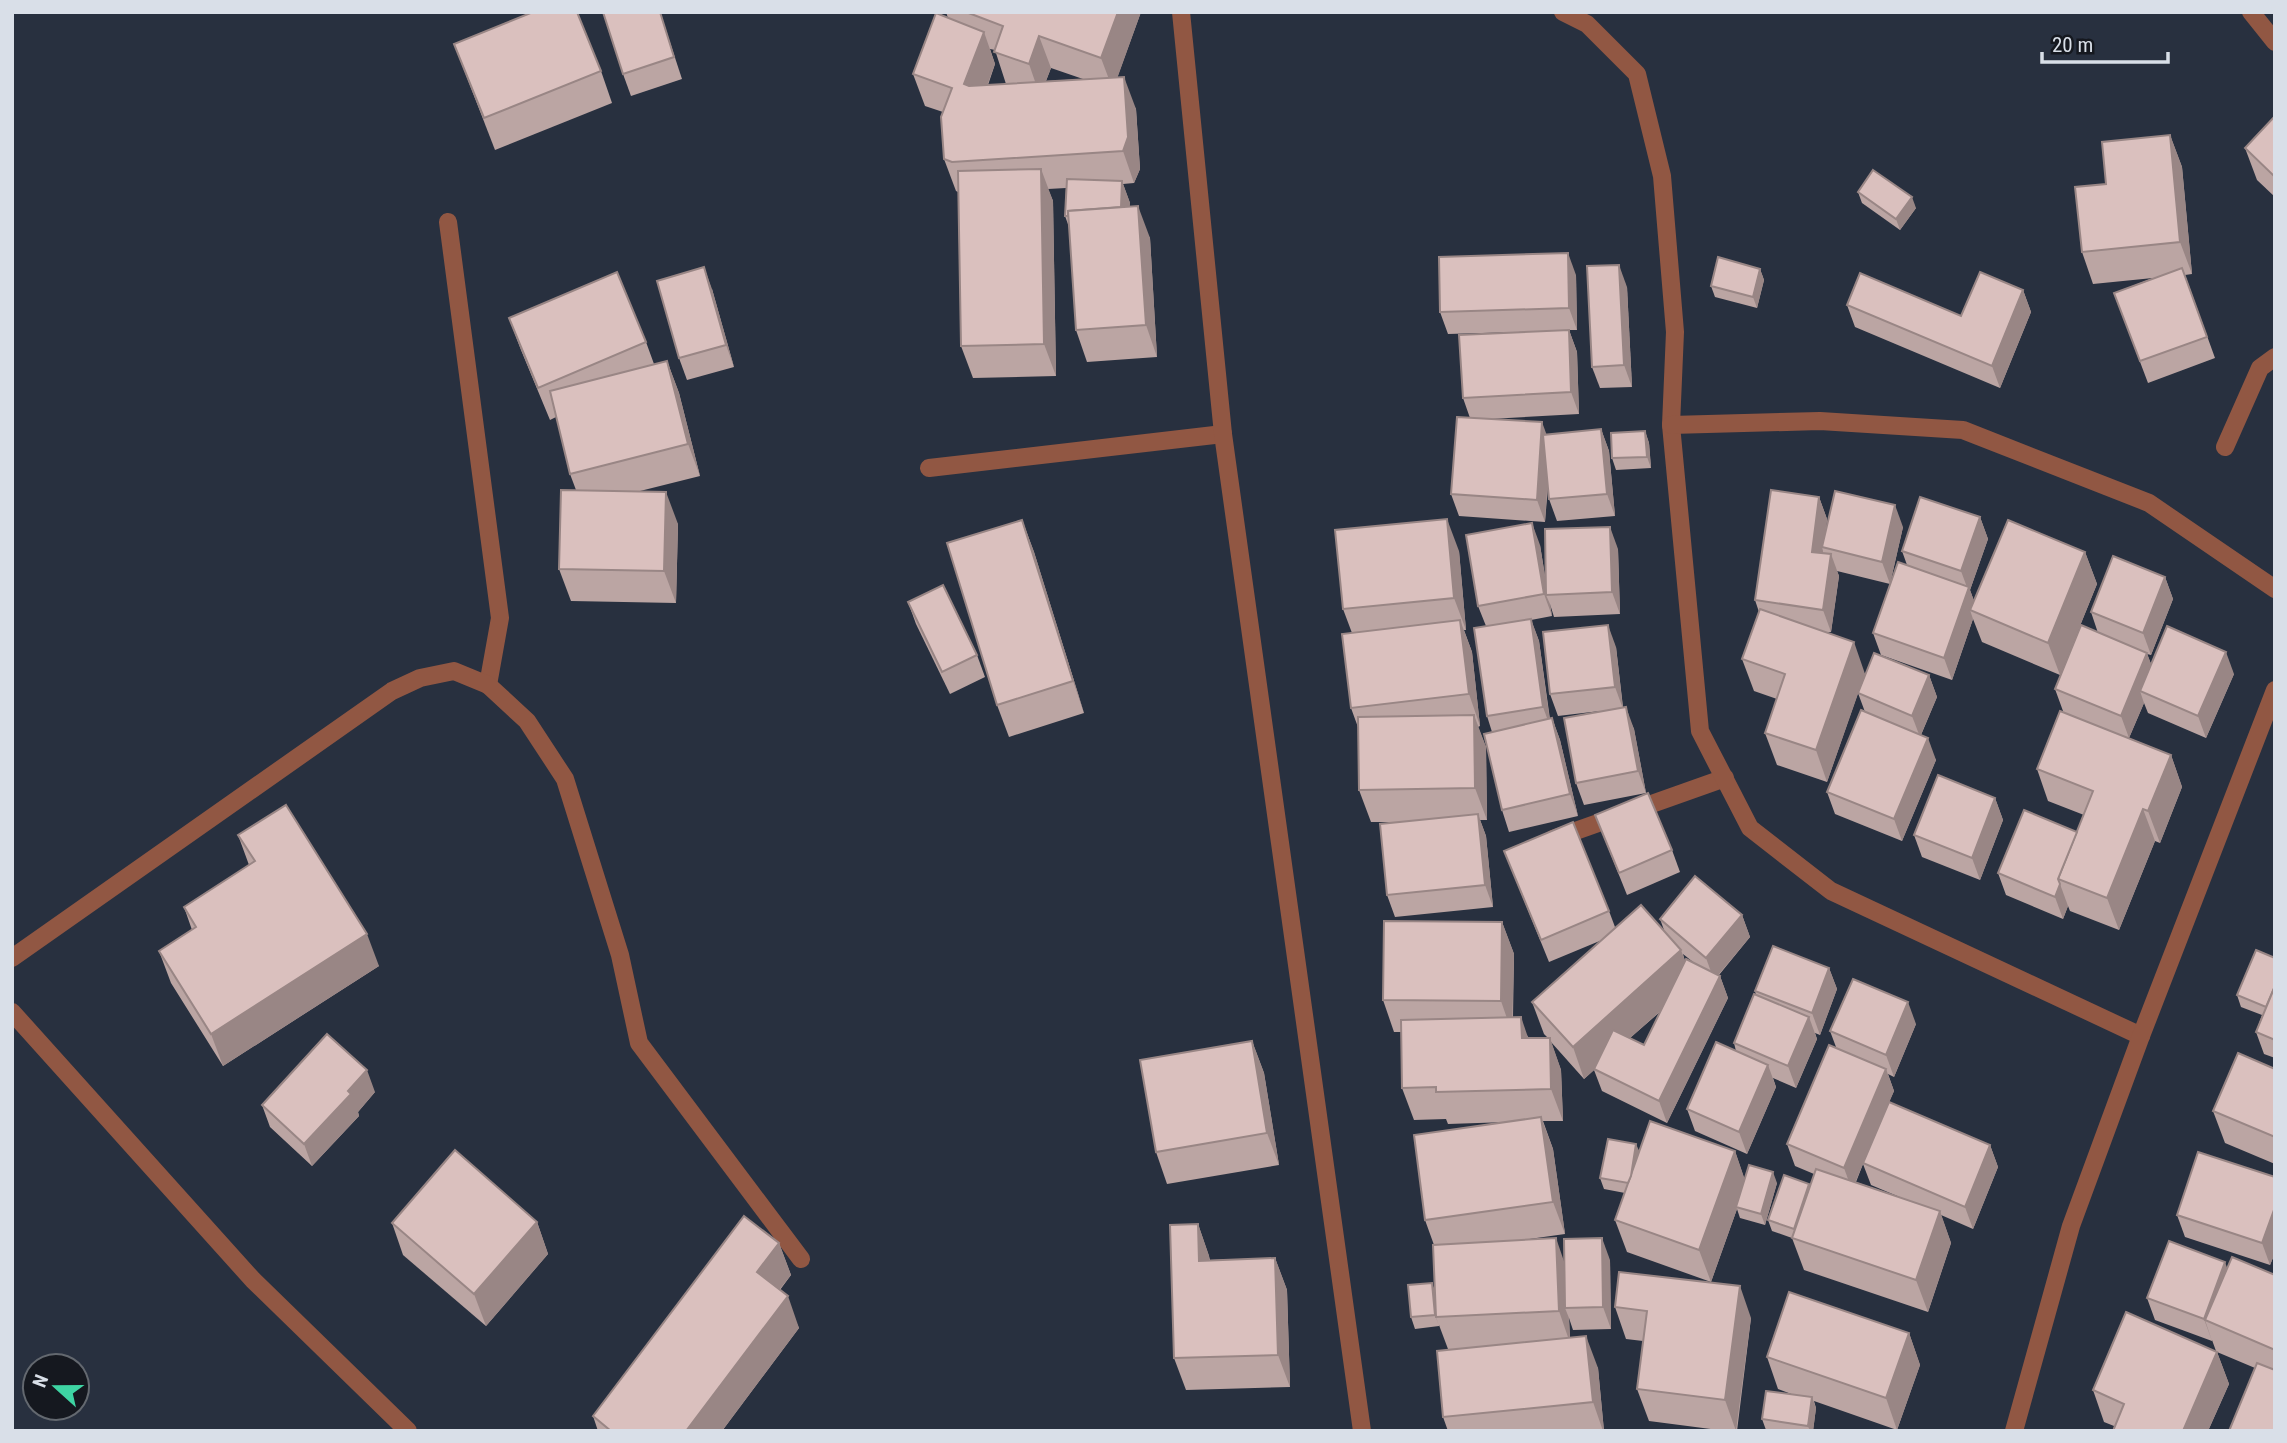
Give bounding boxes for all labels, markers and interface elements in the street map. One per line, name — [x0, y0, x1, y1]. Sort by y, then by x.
scale bar — [2042, 21, 2168, 65]
text: 20 m — [2052, 33, 2093, 57]
north arrow — [21, 1352, 91, 1422]
text: N — [28, 1372, 53, 1391]

